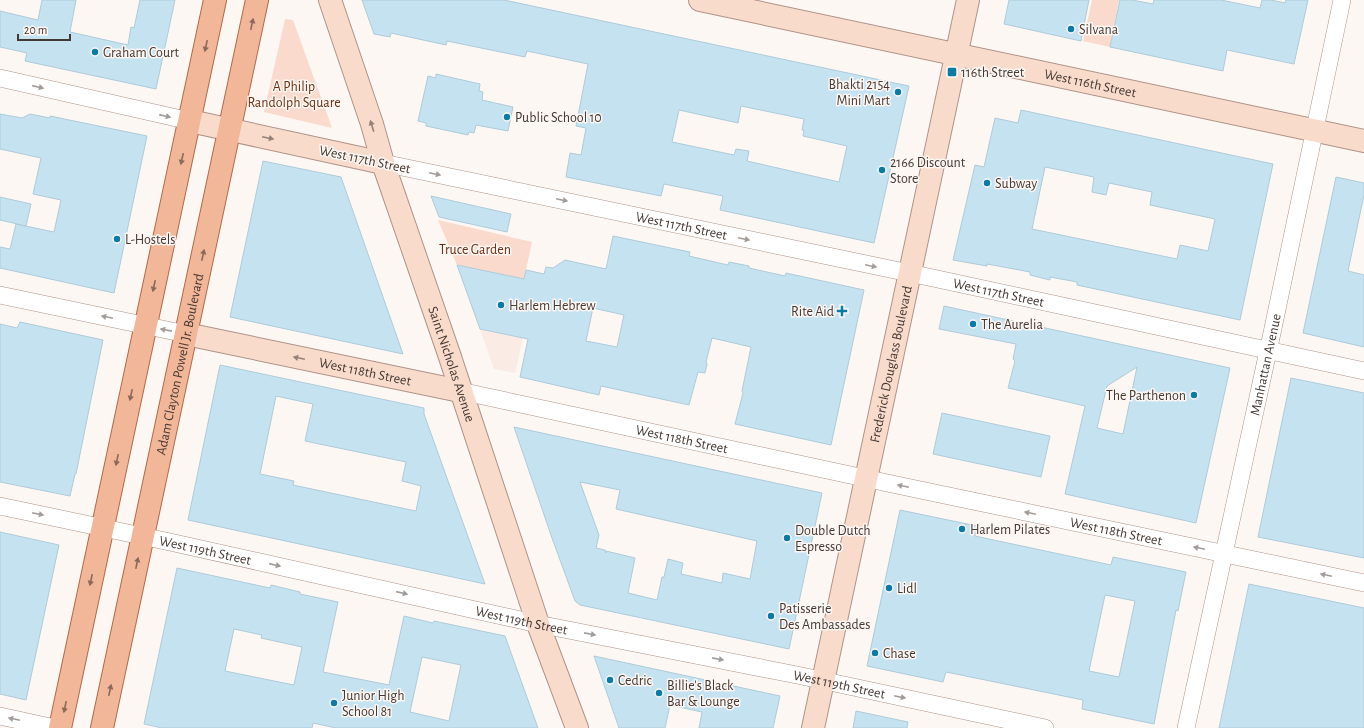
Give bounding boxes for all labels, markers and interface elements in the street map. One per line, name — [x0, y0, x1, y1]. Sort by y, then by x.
scale bar — [18, 16, 70, 42]
one-way arrow — [250, 18, 256, 30]
place label: Silvana — [1079, 23, 1119, 37]
text: 20 m — [24, 24, 47, 36]
marker: Silvana — [1066, 24, 1076, 34]
one-way arrow — [202, 40, 208, 52]
place label: Graham Court — [103, 46, 179, 60]
marker: Graham Court — [90, 47, 100, 57]
marker: 116th Street — [946, 66, 958, 78]
place label: 116th Street — [961, 66, 1025, 80]
street label: West 116th Street — [1043, 67, 1138, 101]
place label: Bhakti 2154 Mini Mart — [828, 78, 891, 108]
park label: A Philip Randolph Square — [247, 80, 341, 110]
one-way arrow — [32, 84, 44, 90]
marker: Bhakti 2154 Mini Mart — [893, 87, 903, 97]
place label: Public School 10 — [515, 111, 602, 125]
marker: Public School 10 — [502, 112, 512, 122]
one-way arrow — [159, 113, 171, 119]
one-way arrow — [369, 119, 375, 131]
one-way arrow — [262, 136, 274, 142]
street label: West 117th Street — [318, 143, 412, 177]
one-way arrow — [178, 153, 184, 165]
place label: 2166 Discount Store — [890, 156, 966, 186]
marker: 2166 Discount Store — [877, 165, 887, 175]
one-way arrow — [429, 171, 441, 177]
place label: Subway — [995, 177, 1037, 191]
marker: Subway — [982, 178, 992, 188]
one-way arrow — [556, 198, 569, 204]
street label: West 117th Street — [634, 210, 729, 243]
place label: L-Hostels — [125, 233, 175, 247]
marker: L-Hostels — [112, 234, 122, 244]
one-way arrow — [738, 236, 750, 242]
park label: Truce Garden — [439, 243, 511, 257]
one-way arrow — [201, 249, 207, 261]
one-way arrow — [865, 263, 878, 269]
street label: Adam Clayton Powell Jr. Boulevard — [154, 272, 207, 456]
street label: West 117th Street — [952, 276, 1046, 310]
one-way arrow — [151, 280, 157, 293]
street label: Frederick Douglass Boulevard — [868, 285, 915, 444]
place label: Harlem Hebrew — [509, 299, 596, 313]
marker: Harlem Hebrew — [496, 300, 506, 310]
street label: Saint Nicholas Avenue — [425, 305, 477, 424]
place label: Rite Aid — [791, 305, 834, 319]
marker: Rite Aid — [837, 306, 847, 316]
street label: Manhattan Avenue — [1248, 312, 1284, 417]
one-way arrow — [101, 314, 114, 320]
place label: The Aurelia — [981, 318, 1043, 332]
marker: The Aurelia — [968, 319, 978, 329]
one-way arrow — [160, 326, 172, 332]
one-way arrow — [293, 354, 305, 360]
street label: West 118th Street — [318, 356, 413, 389]
one-way arrow — [127, 389, 133, 401]
place label: The Parthenon — [1106, 389, 1186, 403]
marker: The Parthenon — [1189, 390, 1199, 400]
street label: West 118th Street — [634, 423, 729, 457]
one-way arrow — [113, 454, 119, 466]
one-way arrow — [897, 483, 909, 489]
one-way arrow — [1024, 509, 1036, 515]
one-way arrow — [32, 512, 44, 518]
street label: West 118th Street — [1069, 516, 1164, 549]
place label: Harlem Pilates — [970, 523, 1050, 537]
place label: Double Dutch Espresso — [795, 524, 871, 554]
marker: Harlem Pilates — [957, 524, 967, 534]
marker: Double Dutch Espresso — [782, 533, 792, 543]
street label: West 119th Street — [158, 534, 253, 568]
one-way arrow — [1193, 544, 1205, 550]
one-way arrow — [135, 557, 141, 569]
one-way arrow — [269, 563, 281, 569]
one-way arrow — [1320, 571, 1332, 577]
one-way arrow — [88, 574, 94, 586]
place label: Lidl — [897, 582, 917, 596]
marker: Lidl — [884, 583, 894, 593]
one-way arrow — [395, 591, 408, 597]
place label: Patisserie Des Ambassades — [779, 602, 871, 632]
street label: West 119th Street — [474, 604, 569, 638]
marker: Patisserie Des Ambassades — [766, 611, 776, 621]
one-way arrow — [584, 631, 597, 637]
place label: Chase — [883, 647, 916, 661]
marker: Chase — [870, 648, 880, 658]
one-way arrow — [712, 657, 724, 663]
street label: West 119th Street — [792, 668, 887, 702]
place label: Cedric — [618, 674, 653, 688]
marker: Cedric — [605, 675, 615, 685]
place label: Billie's Black Bar & Lounge — [667, 679, 740, 709]
one-way arrow — [107, 684, 113, 696]
marker: Billie's Black Bar & Lounge — [654, 688, 664, 698]
place label: Junior High School 81 — [342, 689, 404, 719]
one-way arrow — [894, 694, 906, 700]
marker: Junior High School 81 — [329, 698, 339, 708]
one-way arrow — [61, 701, 67, 713]
one-way arrow — [8, 716, 20, 722]

